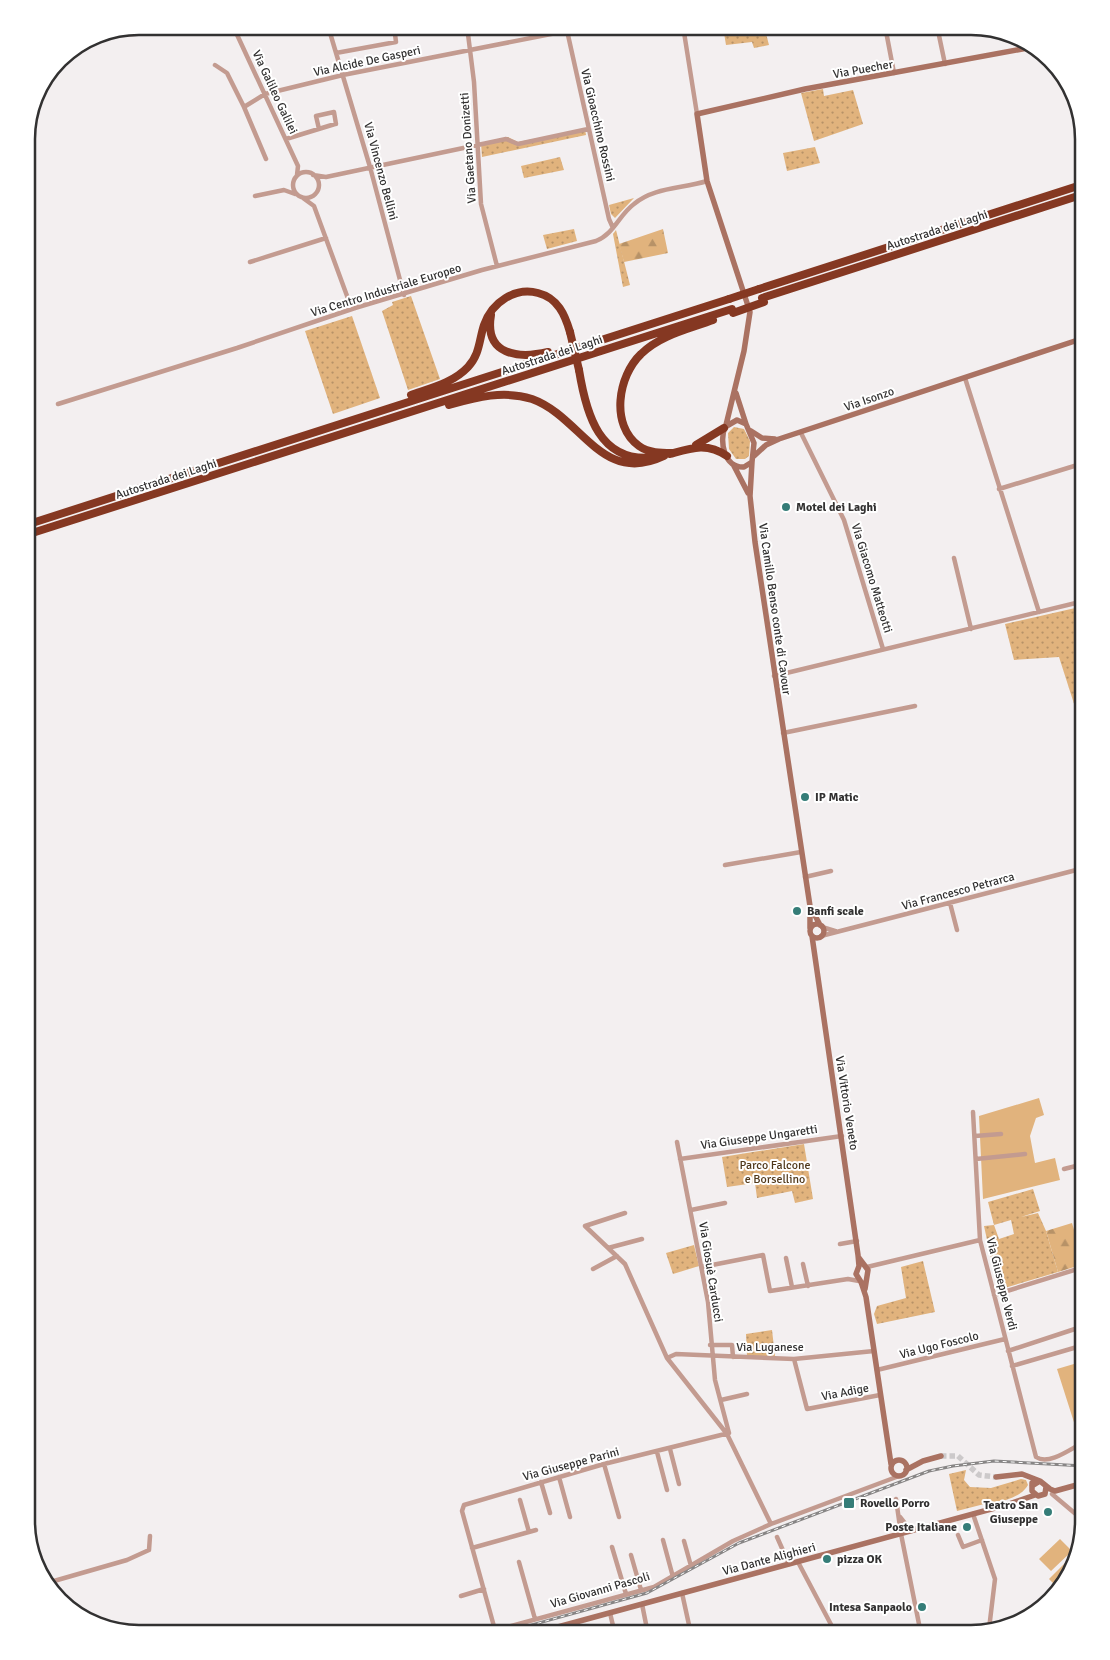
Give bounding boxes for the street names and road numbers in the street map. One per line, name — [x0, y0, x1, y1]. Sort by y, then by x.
street label: Via Alcide De Gasperi — [312, 43, 422, 80]
street label: Via Galileo Galilei — [249, 48, 301, 137]
street label: Via Puecher — [832, 57, 895, 82]
street label: Via Gioacchino Rossini — [577, 67, 618, 183]
street label: Via Gaetano Donizetti — [457, 92, 480, 204]
street label: Via Vincenzo Bellini — [360, 120, 401, 222]
street label: Autostrada dei Laghi — [885, 207, 990, 254]
street label: Via Centro Industriale Europeo — [309, 260, 463, 321]
street label: Autostrada dei Laghi — [500, 332, 605, 379]
street label: Via Isonzo — [842, 384, 896, 415]
street label: Autostrada dei Laghi — [114, 456, 219, 503]
street label: Via Giacomo Matteotti — [848, 521, 895, 635]
street label: Via Camillo Benso conte di Cavour — [755, 522, 794, 697]
street label: Via Francesco Petrarca — [900, 869, 1016, 914]
street label: Via Vittorio Veneto — [832, 1055, 861, 1151]
street label: Via Giuseppe Ungaretti — [700, 1122, 819, 1153]
street label: Via Giosuè Carducci — [695, 1221, 726, 1323]
street label: Via Giuseppe Verdi — [983, 1236, 1020, 1332]
street label: Via Ugo Foscolo — [898, 1328, 980, 1363]
street label: Via Luganese — [736, 1340, 804, 1355]
street label: Via Adige — [820, 1381, 870, 1404]
street label: Via Giuseppe Parini — [521, 1444, 621, 1485]
street label: Via Dante Alighieri — [721, 1540, 817, 1579]
street label: Via Giovanni Pascoli — [549, 1569, 652, 1612]

